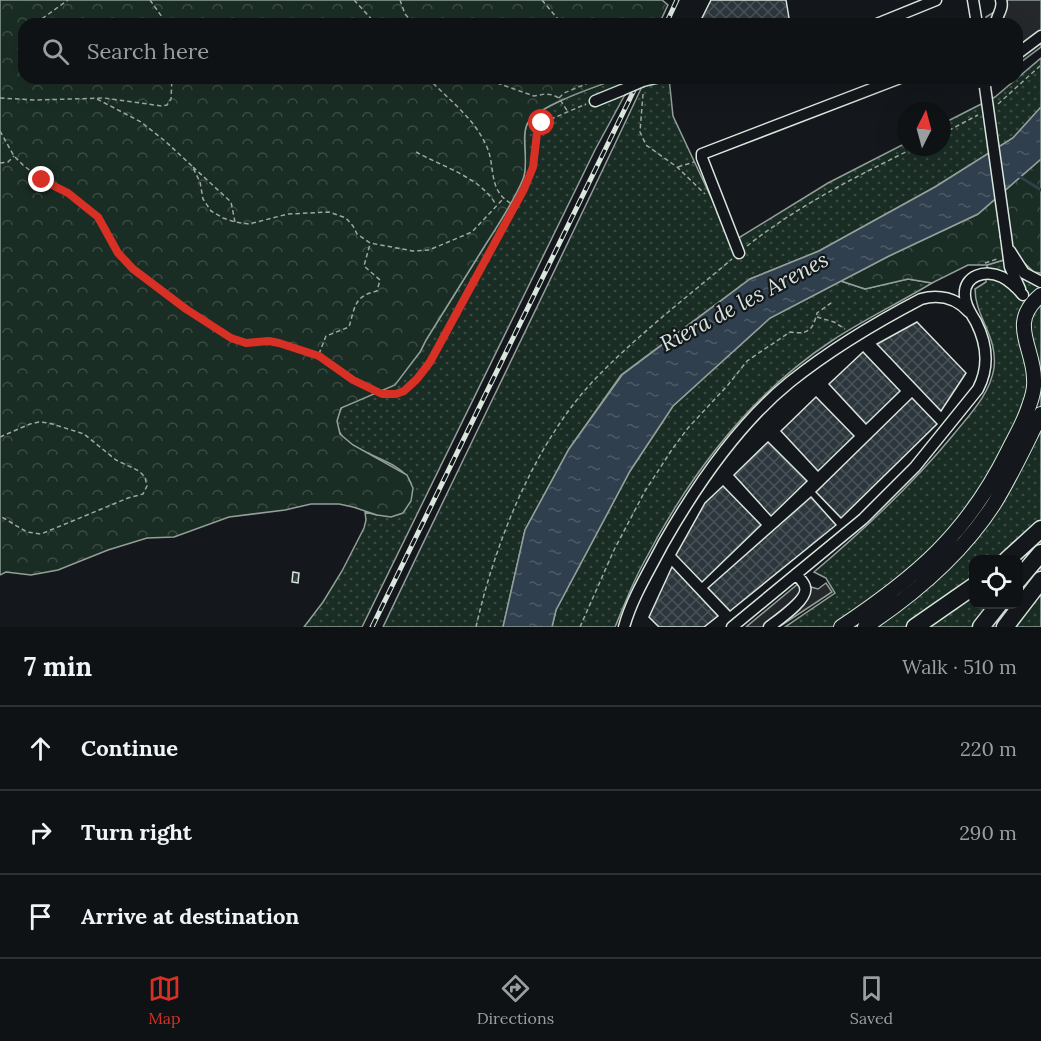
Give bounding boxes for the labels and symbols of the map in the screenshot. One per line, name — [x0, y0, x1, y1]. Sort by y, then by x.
north arrow — [897, 102, 951, 156]
route start — [528, 109, 554, 135]
route end — [28, 166, 54, 192]
water label: Riera de les Arenes — [655, 245, 833, 357]

